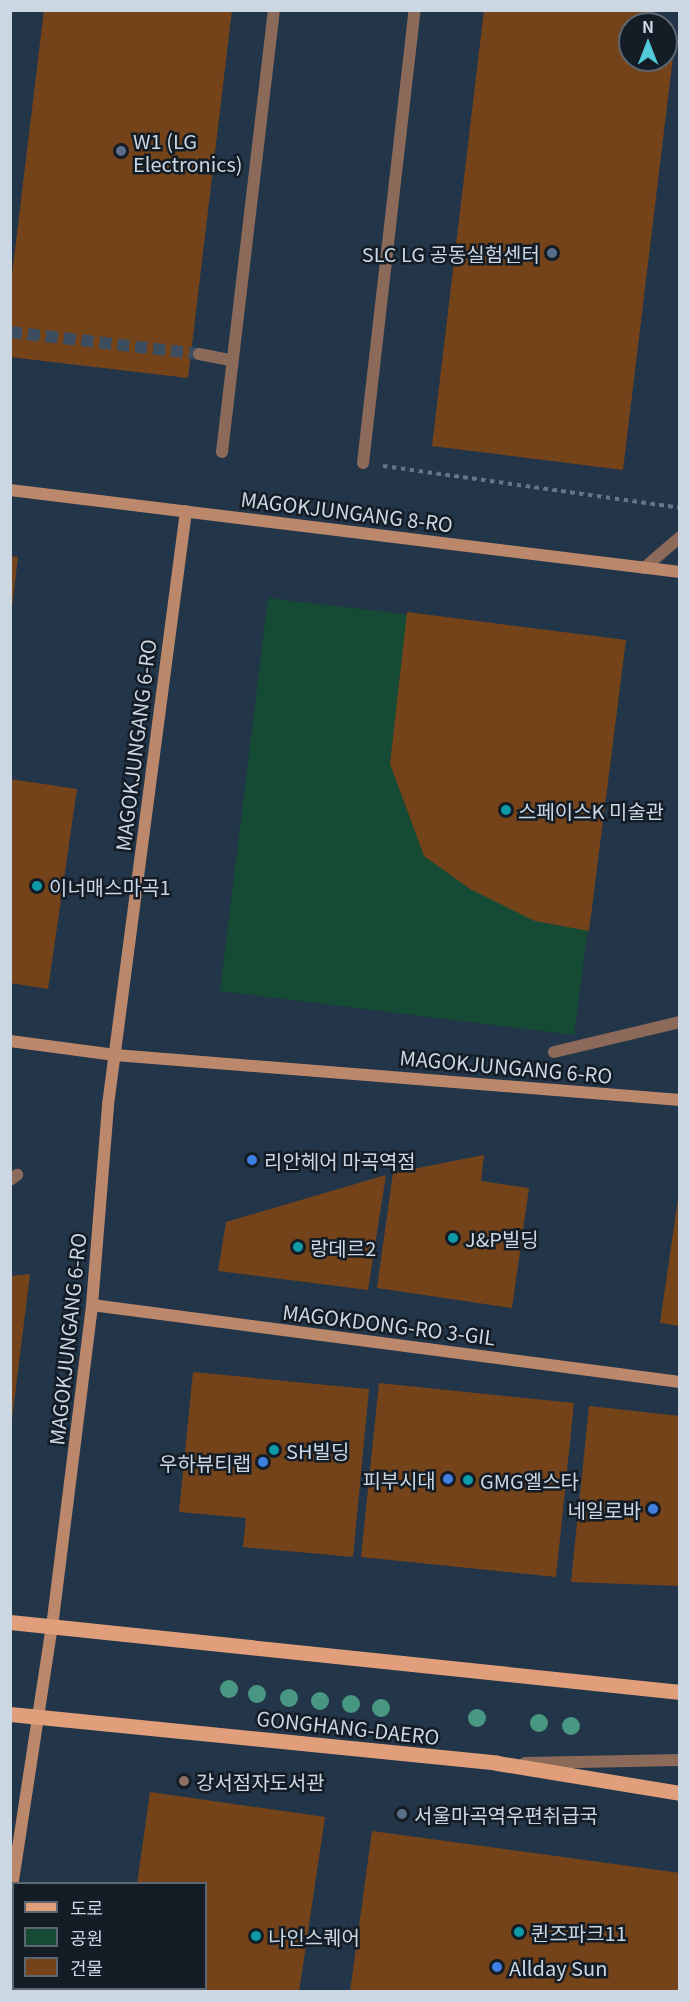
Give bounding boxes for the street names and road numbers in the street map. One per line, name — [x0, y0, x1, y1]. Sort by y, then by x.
street label: MAGOKJUNGANG 8-RO — [240, 486, 454, 536]
street label: MAGOKJUNGANG 6-RO — [110, 638, 160, 852]
street label: MAGOKJUNGANG 6-RO — [399, 1045, 613, 1087]
street label: MAGOKJUNGANG 6-RO — [44, 1232, 90, 1446]
street label: MAGOKDONG-RO 3-GIL — [281, 1299, 497, 1349]
street label: GONGHANG-DAERO — [255, 1705, 441, 1749]

